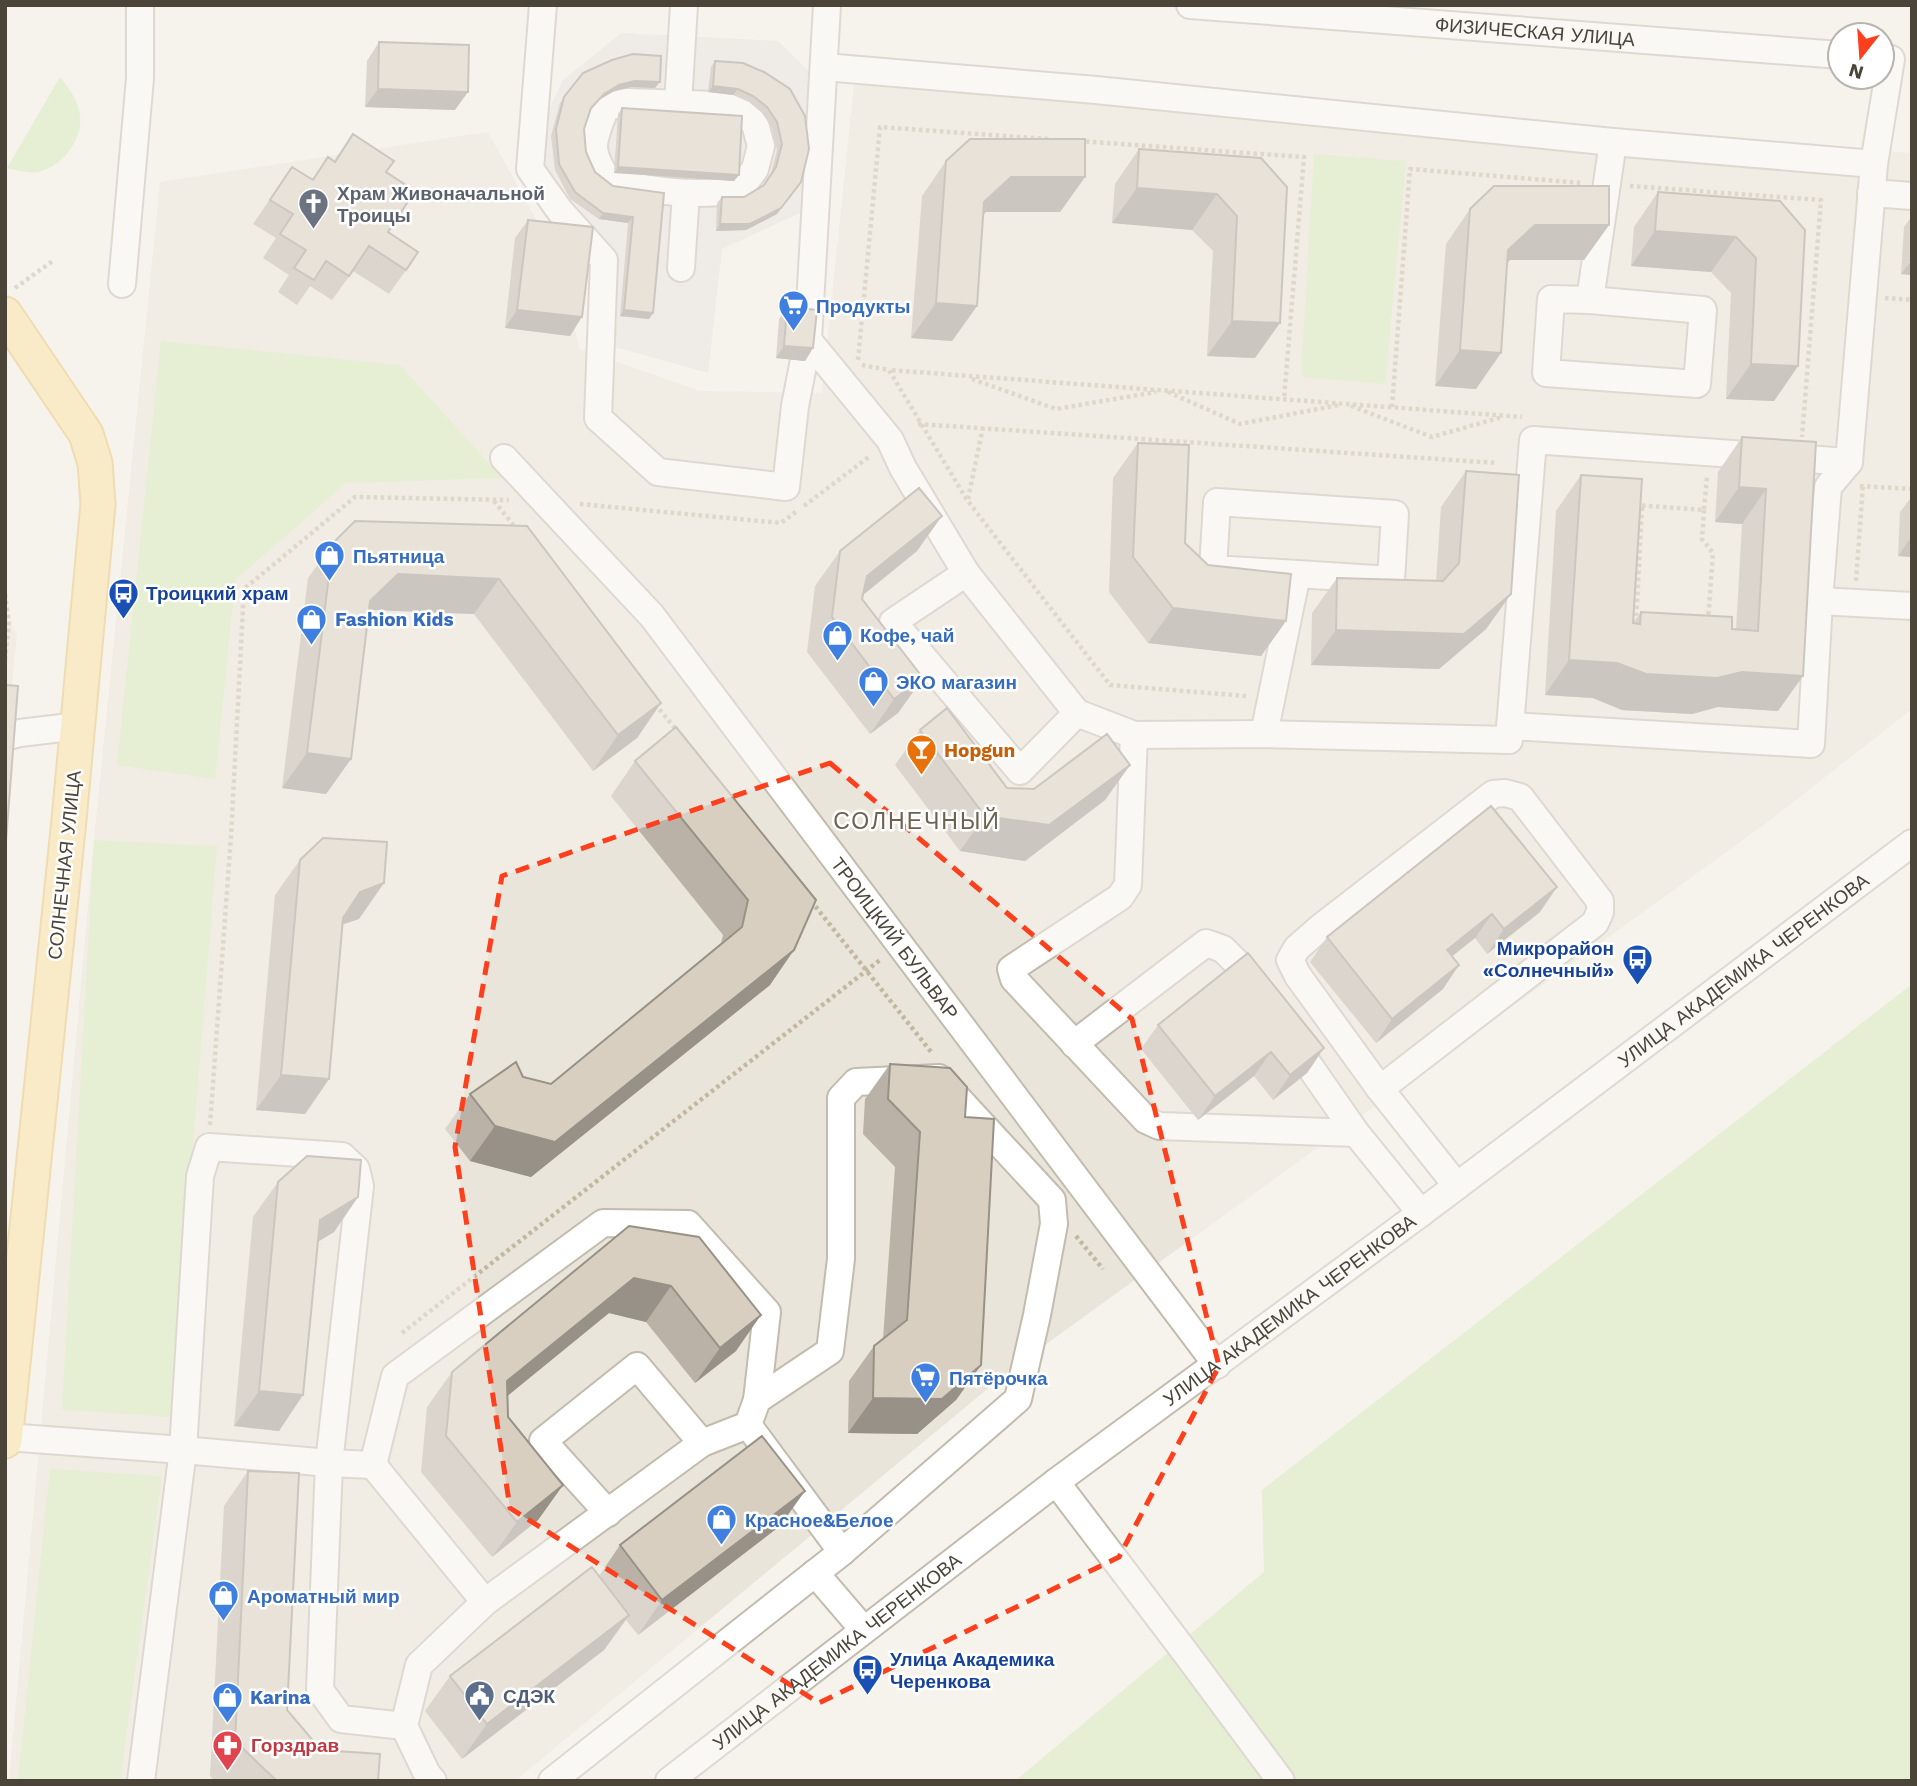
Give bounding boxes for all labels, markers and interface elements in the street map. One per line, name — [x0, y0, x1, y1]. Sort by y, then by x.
street label: ФИЗИЧЕСКАЯ УЛИЦА — [1434, 13, 1636, 51]
north arrow — [1826, 21, 1896, 91]
text: N — [1846, 59, 1866, 85]
place label: Храм Живоначальной Троицы — [337, 182, 545, 227]
church icon: Храм Живоначальной Троицы — [297, 187, 331, 231]
supermarket icon: Продукты — [776, 289, 810, 333]
place label: Продукты — [816, 295, 911, 318]
shop icon: Пьятница — [313, 539, 347, 583]
place label: Пьятница — [353, 545, 445, 568]
bus stop icon: Троицкий храм — [106, 576, 140, 620]
place label: Троицкий храм — [146, 582, 289, 605]
shop icon: Fashion Kids — [295, 602, 329, 646]
place label: Fashion Kids — [335, 608, 454, 631]
shop icon: Кофе, чай — [820, 618, 854, 662]
place label: Кофе, чай — [860, 624, 954, 647]
shop icon: ЭКО магазин — [856, 665, 890, 709]
place label: ЭКО магазин — [896, 671, 1017, 694]
bar icon: Hopgun — [904, 733, 938, 777]
place label: Hopgun — [944, 739, 1015, 762]
street label: СОЛНЕЧНАЯ УЛИЦА — [43, 769, 86, 961]
district label: СОЛНЕЧНЫЙ — [833, 807, 1001, 835]
street label: ТРОИЦКИЙ БУЛЬВАР — [826, 853, 963, 1024]
street label: УЛИЦА АКАДЕМИКА ЧЕРЕНКОВА — [1614, 868, 1874, 1072]
place label: Микрорайон «Солнечный» — [1483, 937, 1614, 982]
bus stop icon: Микрорайон «Солнечный» — [1620, 942, 1654, 986]
street label: УЛИЦА АКАДЕМИКА ЧЕРЕНКОВА — [1159, 1210, 1421, 1411]
supermarket icon: Пятёрочка — [909, 1361, 943, 1405]
place label: Пятёрочка — [949, 1367, 1048, 1390]
shop icon: Красное&Белое — [705, 1503, 739, 1547]
place label: Красное&Белое — [745, 1509, 893, 1532]
street label: УЛИЦА АКАДЕМИКА ЧЕРЕНКОВА — [708, 1548, 966, 1755]
shop icon: Ароматный мир — [207, 1579, 241, 1623]
place label: Ароматный мир — [247, 1585, 400, 1608]
place label: Улица Академика Черенкова — [890, 1648, 1055, 1693]
bus stop icon: Улица Академика Черенкова — [850, 1653, 884, 1697]
public building icon: СДЭК — [463, 1679, 497, 1723]
shop icon: Karina — [210, 1680, 244, 1724]
place label: СДЭК — [503, 1685, 556, 1708]
place label: Karina — [250, 1686, 311, 1709]
pharmacy icon: Горздрав — [211, 1728, 245, 1772]
place label: Горздрав — [251, 1734, 339, 1757]

